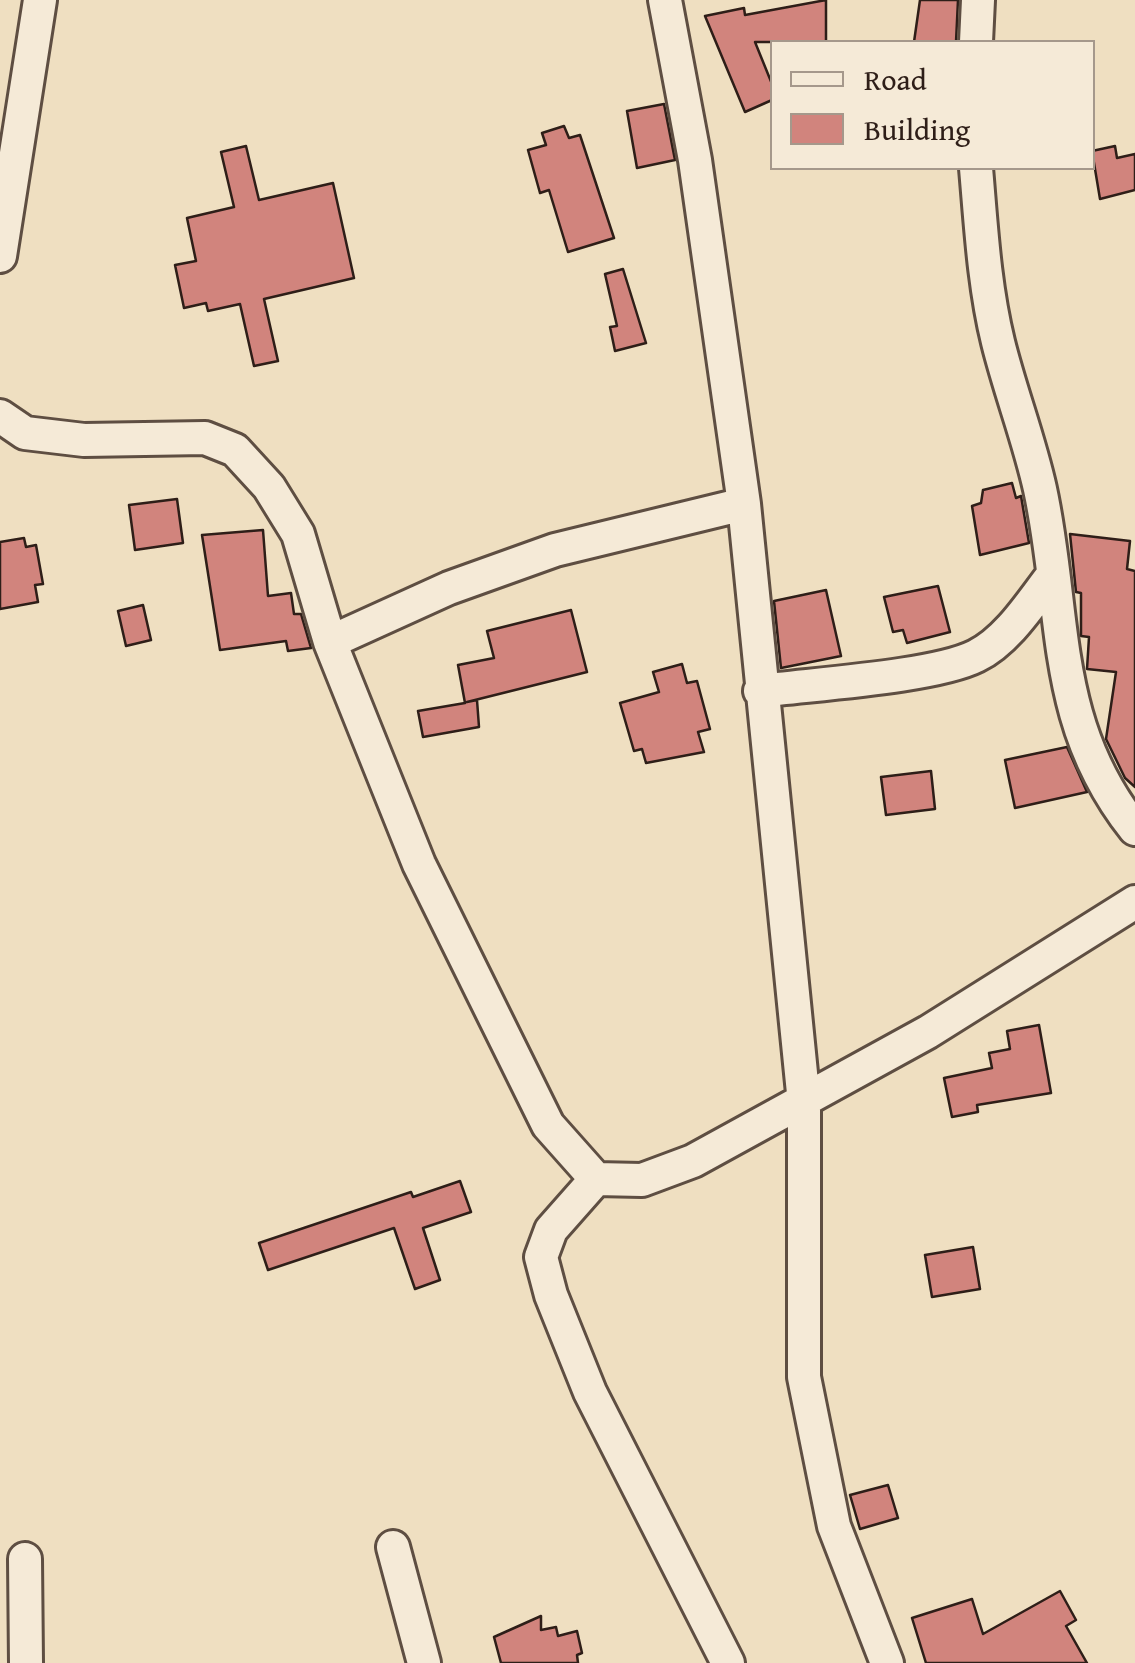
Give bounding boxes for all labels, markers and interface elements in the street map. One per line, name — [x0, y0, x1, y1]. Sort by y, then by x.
legend — [770, 40, 1095, 170]
text: Road — [864, 57, 927, 101]
text: Building — [864, 107, 970, 151]

